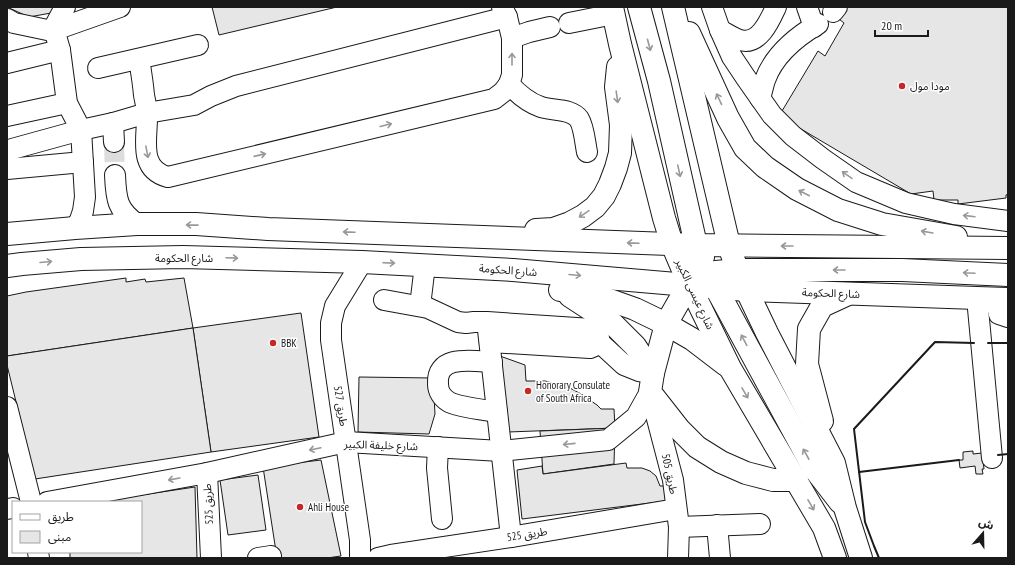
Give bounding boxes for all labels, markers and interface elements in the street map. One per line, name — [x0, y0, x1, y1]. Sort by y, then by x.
scale bar — [875, 12, 928, 38]
text: 20 m — [881, 18, 902, 33]
one-way arrow — [646, 38, 653, 51]
one-way arrow — [508, 53, 516, 66]
place label: مودا مول — [910, 79, 950, 93]
marker: مودا مول — [897, 81, 907, 91]
one-way arrow — [613, 90, 621, 103]
one-way arrow — [715, 93, 722, 105]
one-way arrow — [379, 121, 392, 128]
one-way arrow — [143, 145, 151, 158]
one-way arrow — [253, 151, 266, 158]
one-way arrow — [676, 164, 684, 177]
one-way arrow — [842, 171, 853, 179]
one-way arrow — [798, 188, 810, 196]
one-way arrow — [579, 210, 590, 218]
one-way arrow — [963, 212, 976, 220]
one-way arrow — [186, 221, 199, 228]
one-way arrow — [343, 228, 356, 236]
one-way arrow — [921, 228, 934, 236]
one-way arrow — [627, 239, 640, 247]
one-way arrow — [781, 242, 794, 250]
street label: شارع الحكومة — [155, 251, 213, 266]
one-way arrow — [225, 255, 238, 262]
street label: شارع عيسى الكبير — [671, 255, 718, 332]
one-way arrow — [39, 258, 52, 265]
one-way arrow — [382, 260, 395, 267]
street label: شارع الحكومة — [478, 261, 538, 280]
one-way arrow — [833, 266, 846, 274]
one-way arrow — [963, 270, 976, 277]
one-way arrow — [568, 271, 581, 279]
street label: شارع الحكومة — [802, 285, 861, 302]
one-way arrow — [740, 334, 748, 346]
place label: BBK — [281, 336, 297, 350]
marker: BBK — [268, 338, 278, 348]
place label: Honorary Consulate of South Africa — [536, 378, 611, 405]
street label: طريق 527 — [331, 385, 351, 427]
marker: Honorary Consulate of South Africa — [523, 386, 533, 396]
one-way arrow — [741, 386, 749, 398]
street label: شارع خليفة الكبير — [343, 437, 419, 454]
one-way arrow — [563, 441, 576, 448]
one-way arrow — [308, 446, 321, 454]
one-way arrow — [801, 448, 809, 460]
street label: طريق 505 — [659, 453, 681, 495]
one-way arrow — [168, 475, 181, 483]
street label: طريق 525 — [200, 483, 216, 525]
one-way arrow — [807, 498, 815, 510]
place label: Ahli House — [308, 500, 349, 514]
legend — [12, 501, 142, 553]
marker: Ahli House — [295, 502, 305, 512]
text: طريق — [48, 509, 74, 525]
north arrow — [963, 513, 1003, 553]
text: ش — [977, 514, 996, 533]
street label: طريق 525 — [506, 524, 548, 544]
text: مبنى — [48, 529, 71, 544]

